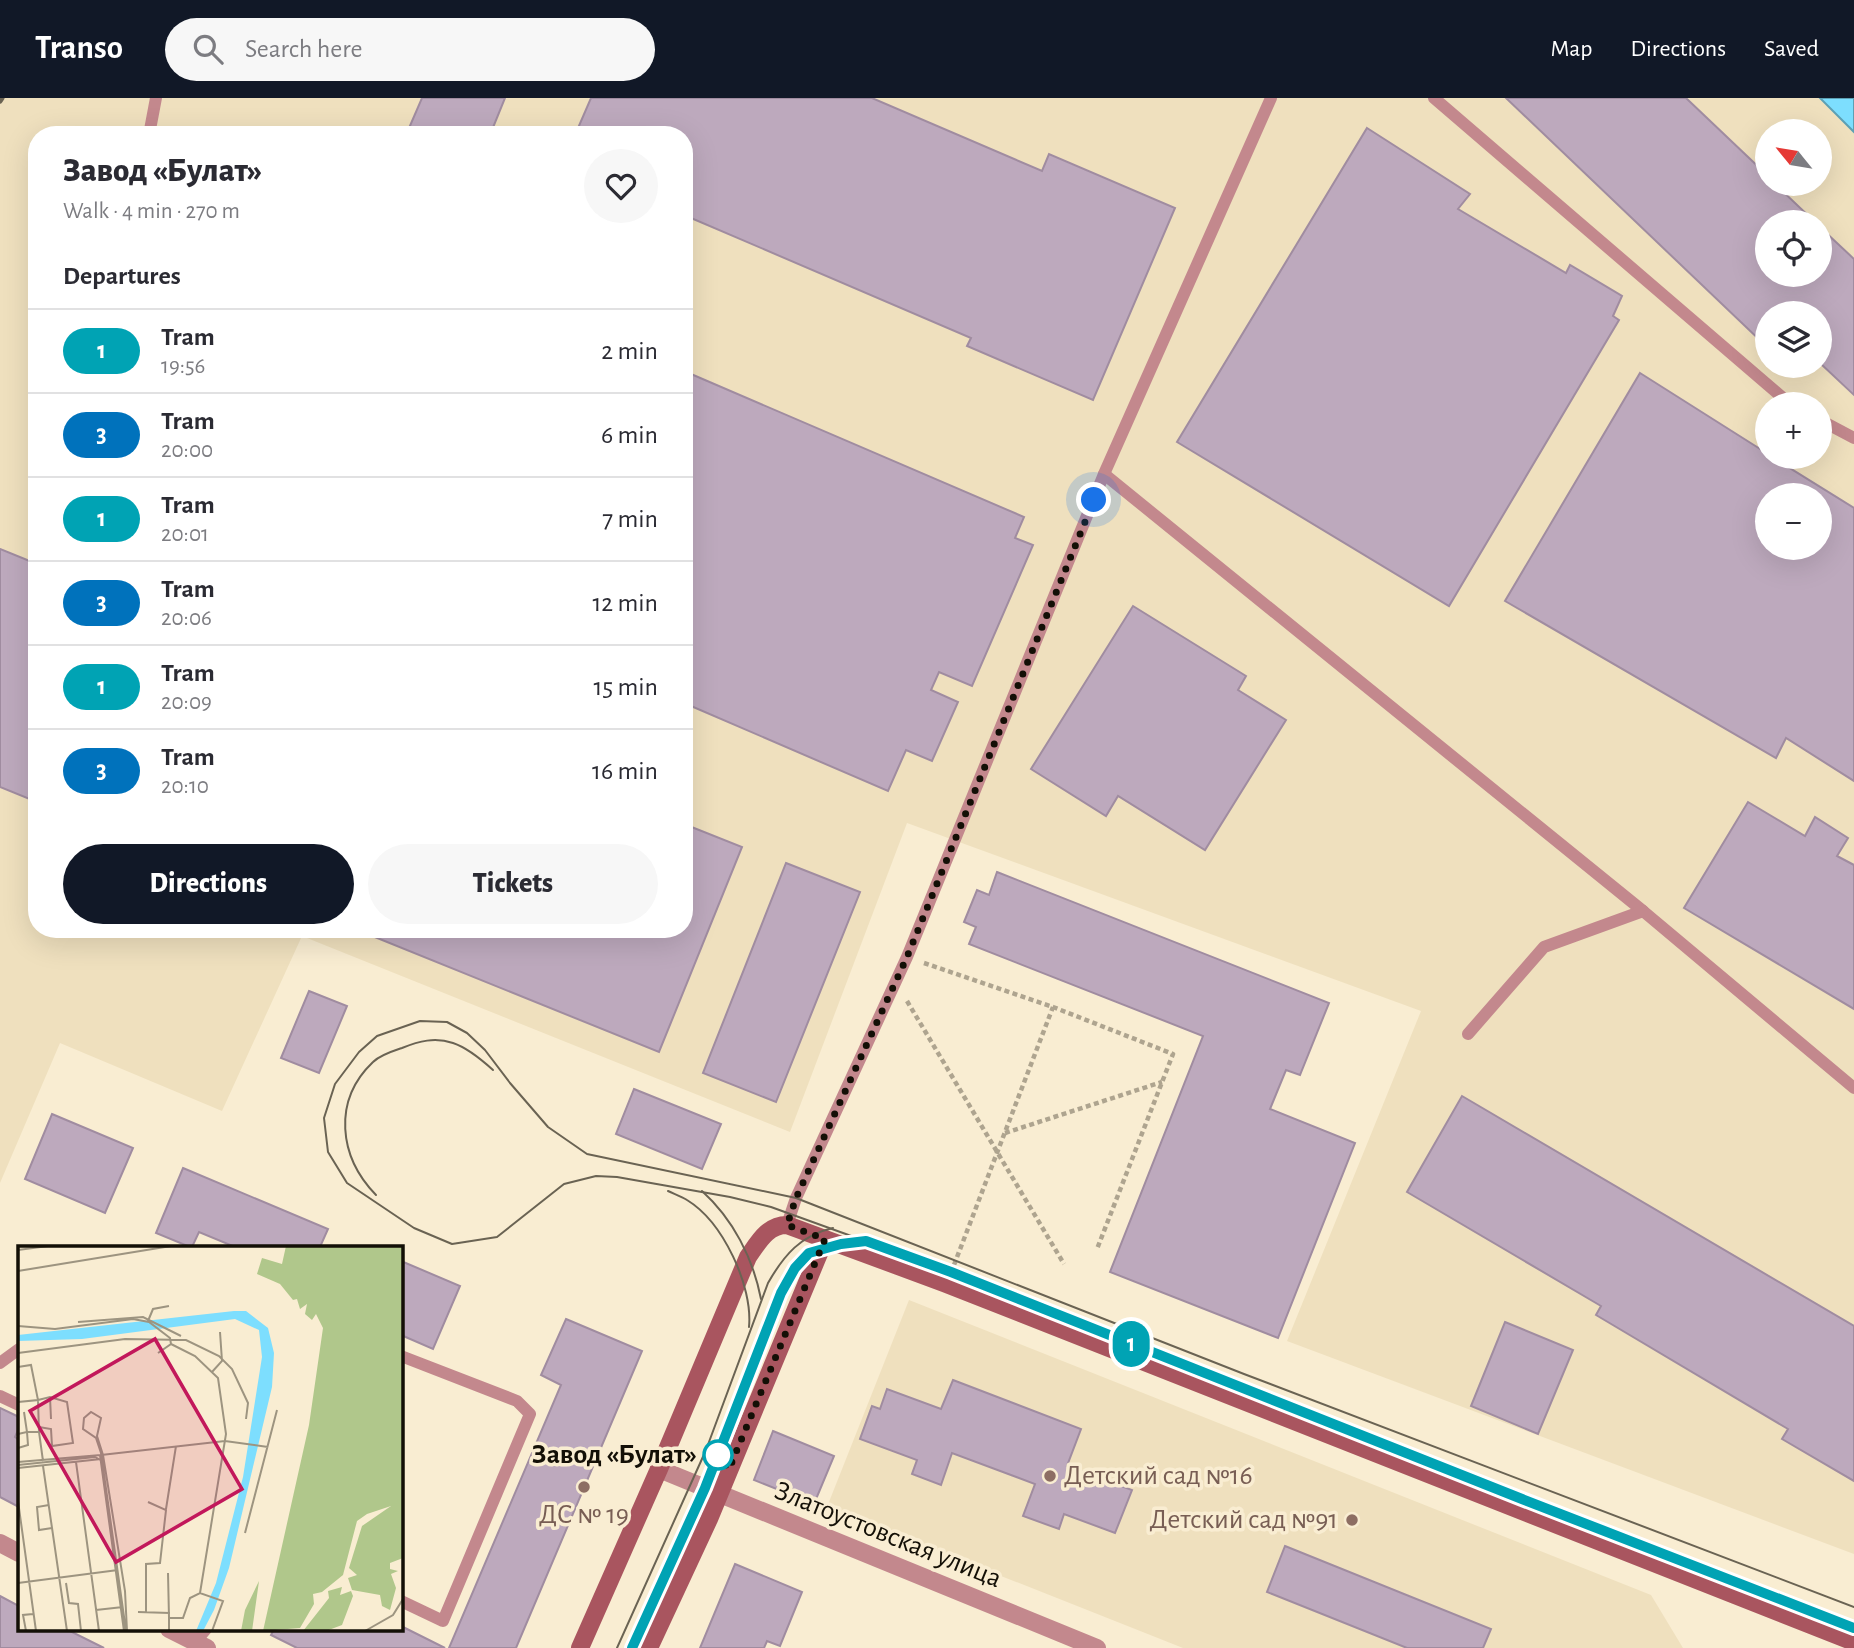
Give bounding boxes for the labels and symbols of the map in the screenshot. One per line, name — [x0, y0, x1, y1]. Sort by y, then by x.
north arrow — [1755, 119, 1832, 196]
your location — [1076, 482, 1111, 517]
inset map — [18, 1246, 402, 1630]
line badge: 1 — [1108, 1321, 1154, 1367]
marker: Завод «Булат» — [703, 1440, 733, 1470]
place label: Завод «Булат» — [532, 1441, 697, 1469]
place label: Детский сад №16 — [1064, 1462, 1253, 1490]
marker: Детский сад №16 — [1042, 1468, 1058, 1484]
street label: Златоустовская улица — [771, 1477, 1006, 1593]
marker: ДС № 19 — [576, 1479, 592, 1495]
place label: ДС № 19 — [539, 1501, 629, 1529]
place label: Детский сад №91 — [1149, 1506, 1338, 1534]
marker: Детский сад №91 — [1344, 1512, 1360, 1528]

